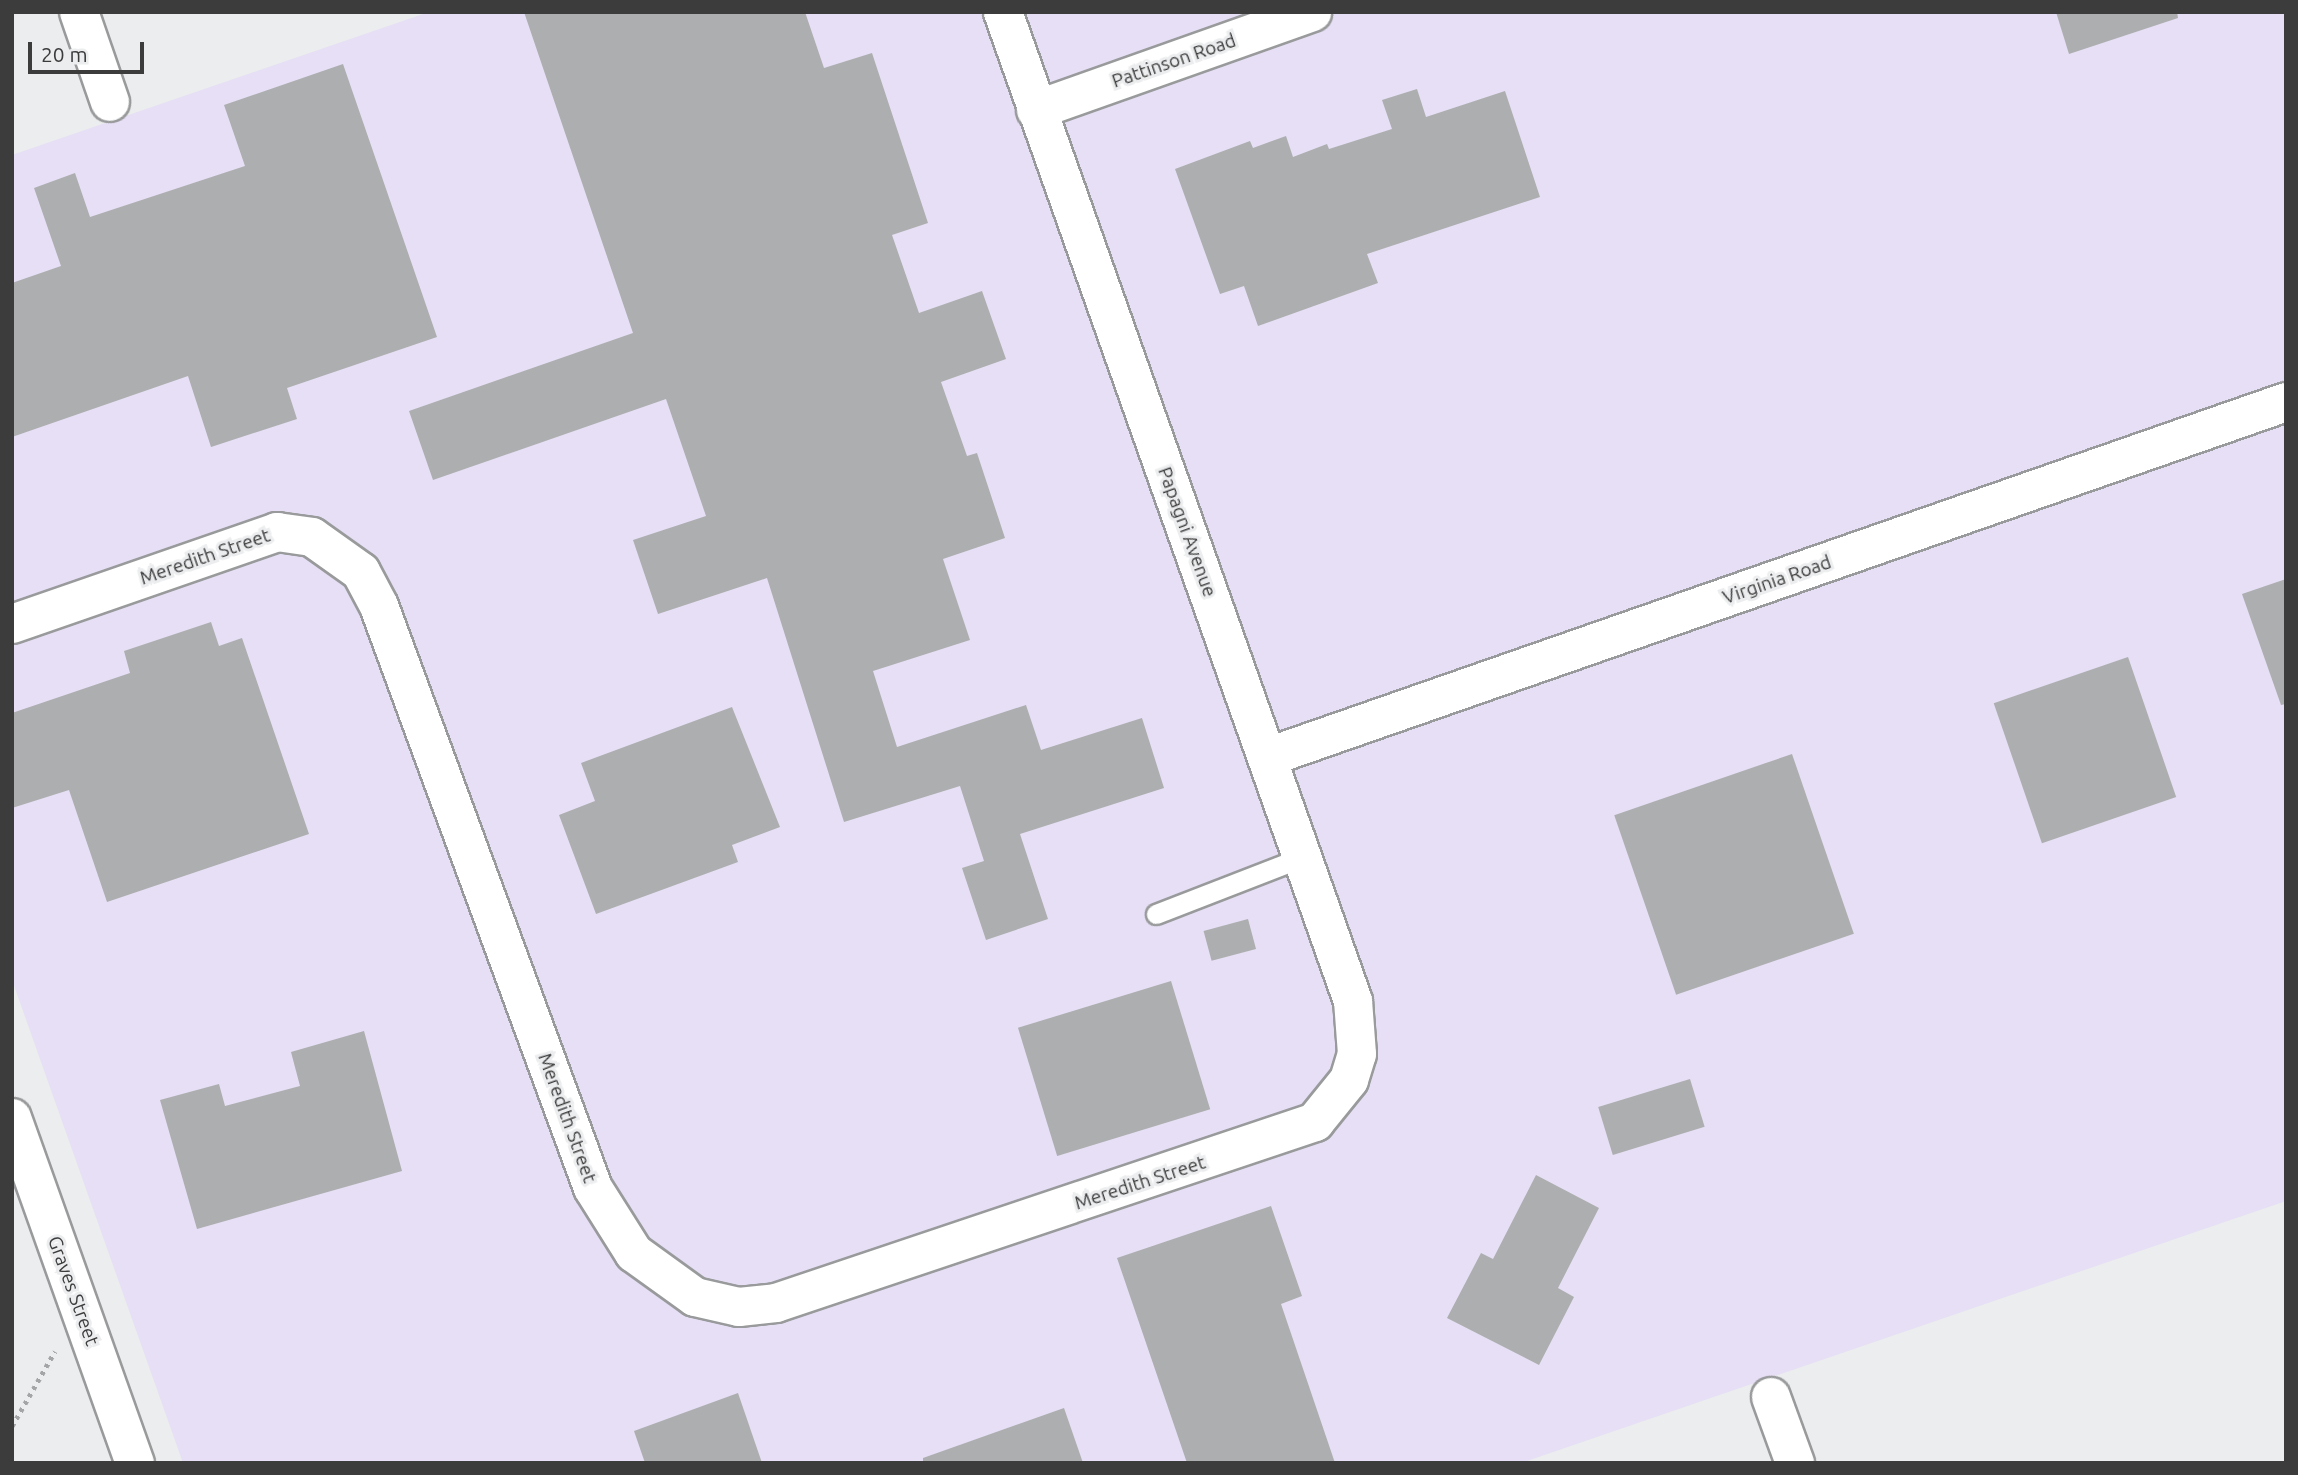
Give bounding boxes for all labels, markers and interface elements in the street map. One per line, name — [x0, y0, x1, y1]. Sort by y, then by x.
scale bar — [32, 28, 147, 72]
street label: Pattinson Road — [1109, 29, 1239, 93]
text: 20 m — [41, 42, 88, 66]
street label: Papagni Avenue — [1153, 464, 1221, 600]
street label: Meredith Street — [137, 524, 273, 590]
street label: Virginia Road — [1720, 551, 1834, 609]
street label: Meredith Street — [533, 1050, 601, 1186]
street label: Meredith Street — [1072, 1151, 1208, 1215]
street label: Graves Street — [43, 1233, 103, 1349]

